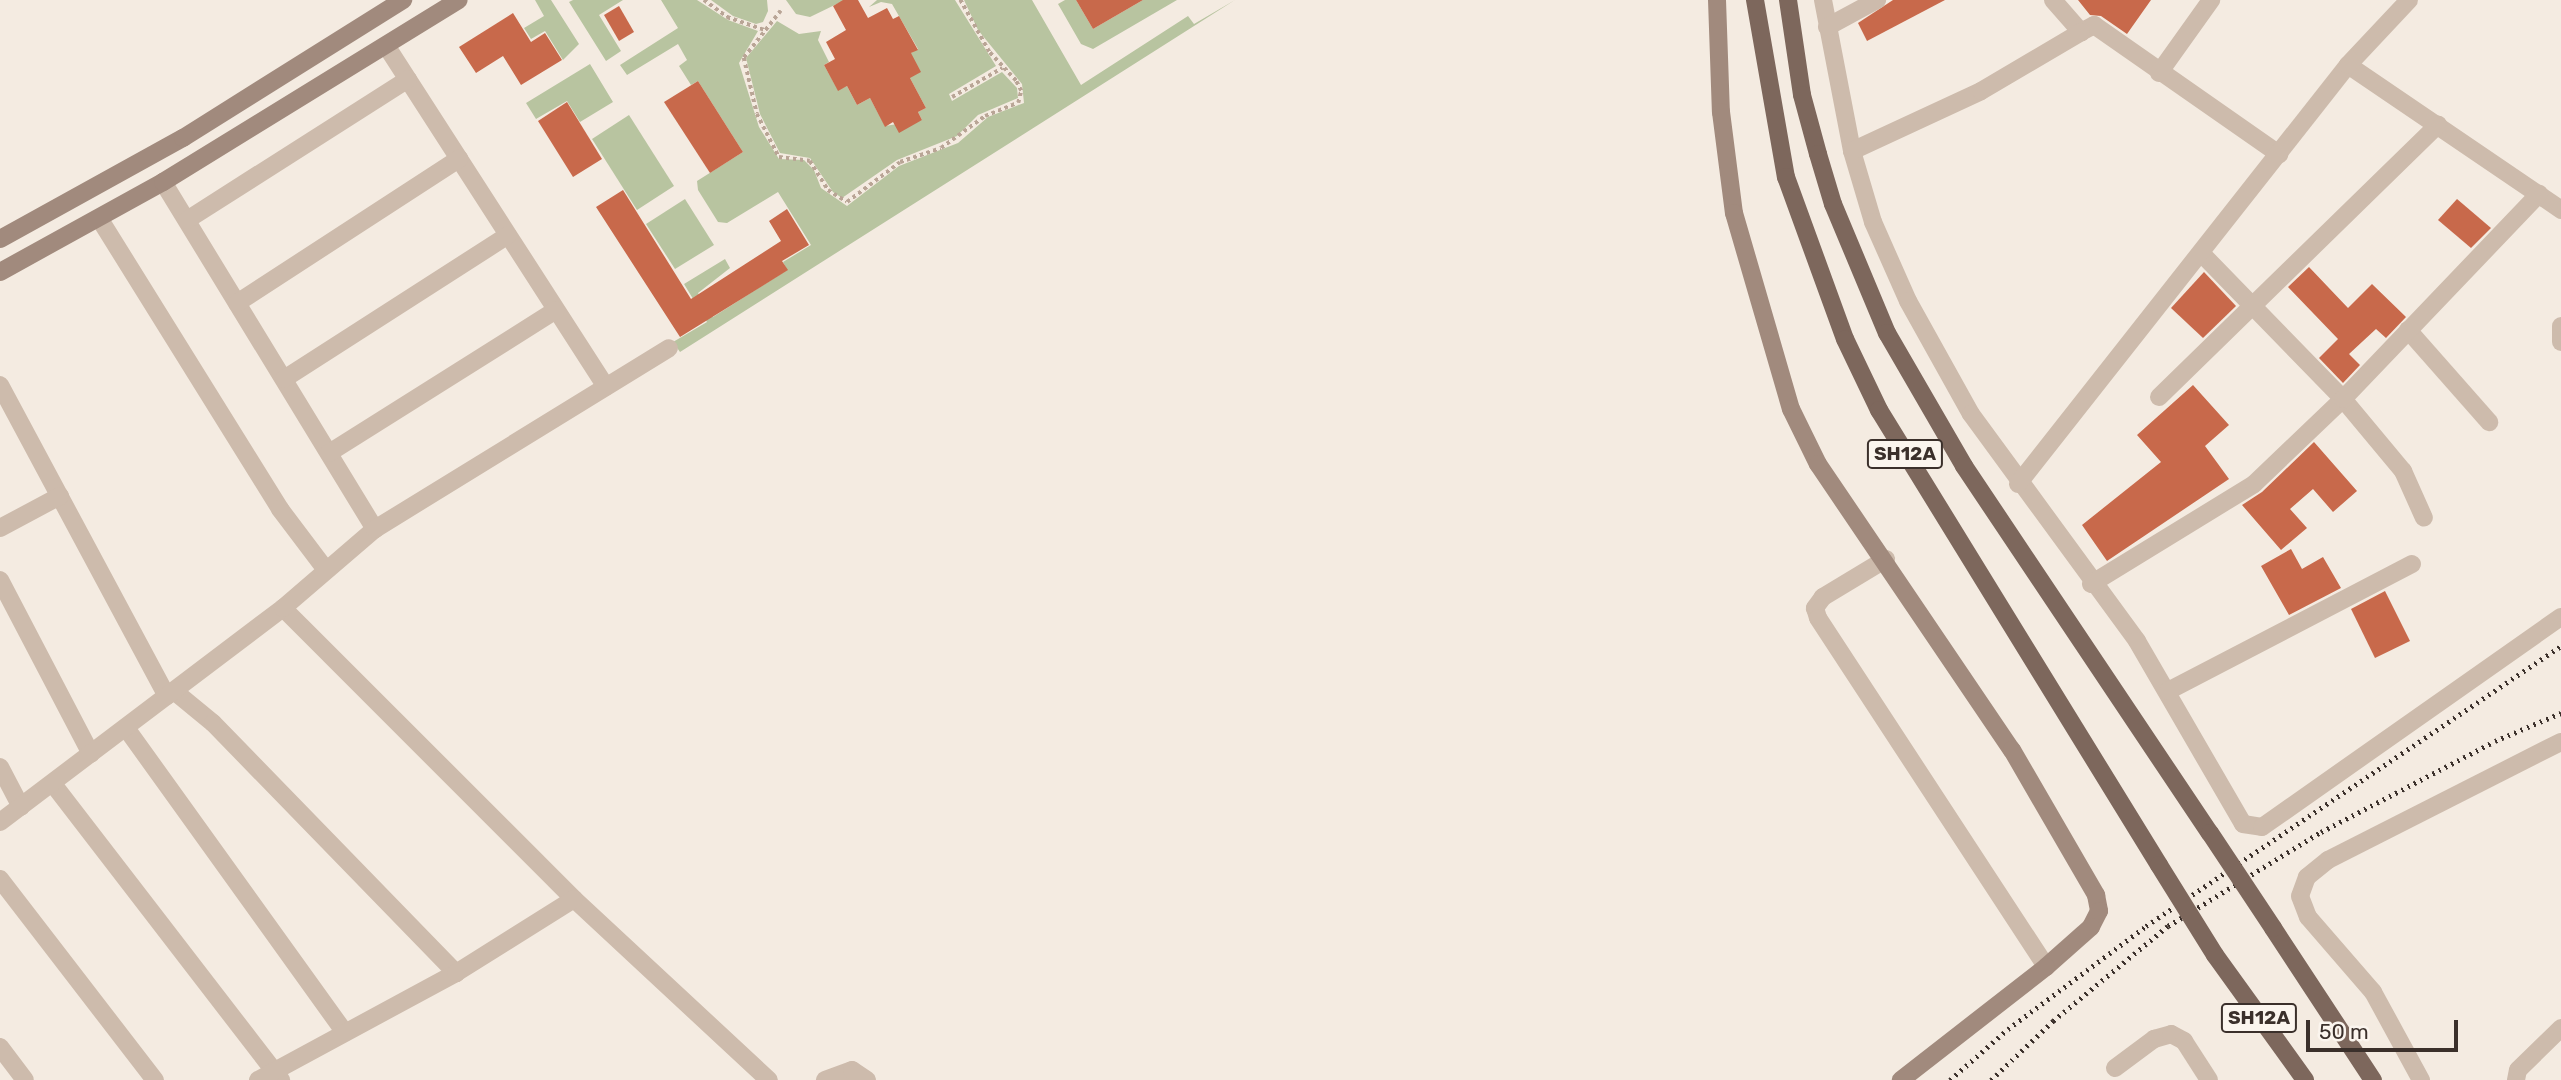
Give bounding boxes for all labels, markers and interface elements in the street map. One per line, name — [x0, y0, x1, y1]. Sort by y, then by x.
road number: SH12A — [1867, 438, 1944, 470]
road number: SH12A — [2220, 1002, 2298, 1034]
scale bar — [2309, 1006, 2461, 1050]
text: 50 m — [2319, 1019, 2369, 1044]

